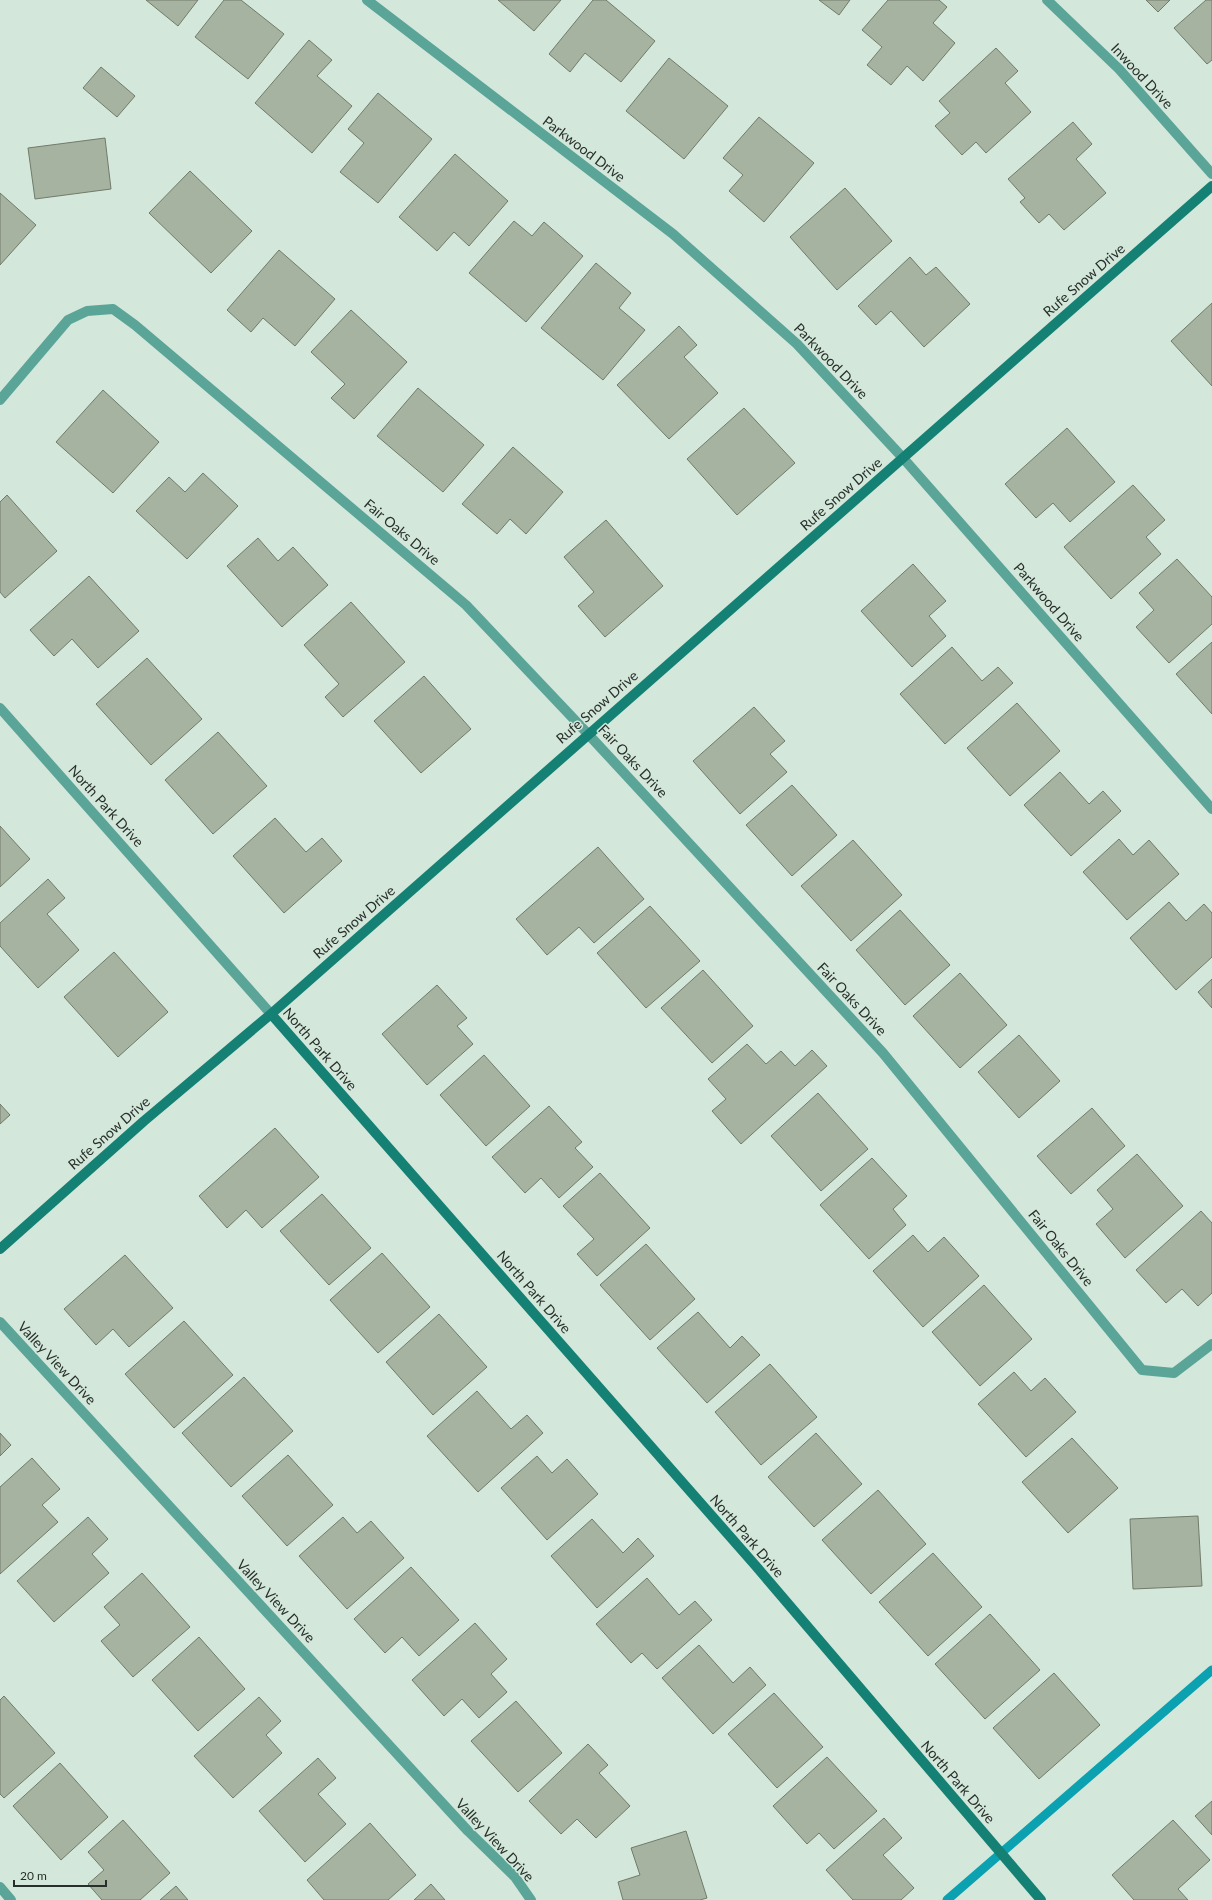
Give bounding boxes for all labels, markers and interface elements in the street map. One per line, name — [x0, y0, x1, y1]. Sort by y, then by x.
street label: Inwood Drive — [1108, 39, 1177, 112]
street label: Parkwood Drive — [540, 112, 629, 185]
street label: Rufe Snow Drive — [1039, 240, 1128, 320]
street label: Parkwood Drive — [791, 319, 872, 402]
street label: Rufe Snow Drive — [796, 454, 885, 534]
street label: Fair Oaks Drive — [361, 495, 444, 568]
street label: Parkwood Drive — [1011, 559, 1088, 645]
street label: Rufe Snow Drive — [552, 667, 641, 747]
street label: Fair Oaks Drive — [595, 721, 672, 801]
street label: North Park Drive — [65, 761, 148, 850]
street label: Rufe Snow Drive — [309, 882, 398, 962]
street label: Fair Oaks Drive — [814, 959, 891, 1039]
street label: North Park Drive — [280, 1004, 361, 1094]
street label: Rufe Snow Drive — [64, 1093, 153, 1173]
street label: Fair Oaks Drive — [1025, 1206, 1097, 1289]
street label: North Park Drive — [494, 1247, 575, 1337]
street label: Valley View Drive — [15, 1318, 100, 1408]
street label: North Park Drive — [707, 1491, 788, 1581]
street label: Valley View Drive — [234, 1556, 319, 1646]
street label: North Park Drive — [918, 1737, 999, 1827]
street label: Valley View Drive — [453, 1795, 538, 1885]
scale bar — [14, 1862, 106, 1888]
text: 20 m — [20, 1868, 47, 1883]

